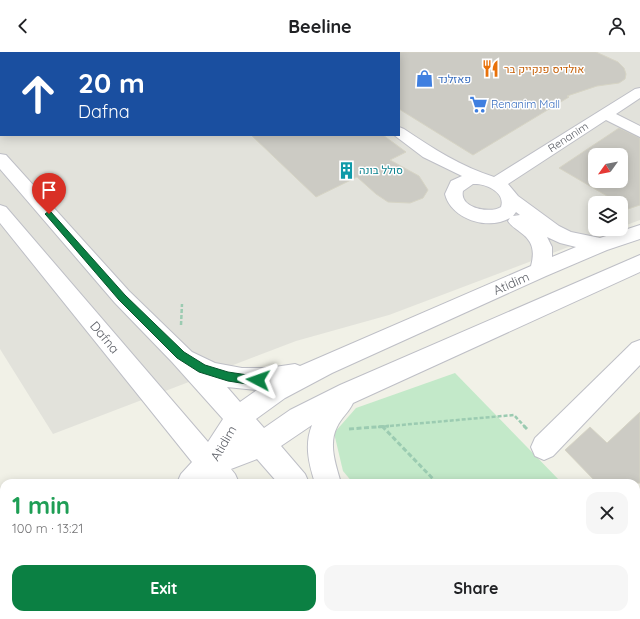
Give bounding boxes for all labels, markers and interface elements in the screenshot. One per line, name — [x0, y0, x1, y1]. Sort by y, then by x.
icon: back — [12, 15, 34, 37]
text: Beeline — [288, 15, 352, 38]
icon: person — [606, 15, 628, 37]
restaurant icon: אולדיס פנקייק בר — [481, 59, 501, 79]
place label: אולדיס פנקייק בר — [504, 62, 584, 76]
text: 20 m — [78, 65, 145, 100]
icon: ahead — [12, 68, 64, 120]
shop icon: פאזלנד — [415, 69, 435, 89]
place label: פאזלנד — [438, 72, 471, 86]
supermarket icon: Renanim Mall — [468, 94, 488, 114]
place label: Renanim Mall — [491, 97, 560, 111]
text: Dafna — [78, 100, 130, 123]
street label: Renanim — [545, 119, 591, 155]
north arrow — [588, 148, 628, 188]
map controls — [588, 148, 628, 236]
building icon: סולל בונה — [336, 160, 356, 180]
place label: סולל בונה — [359, 163, 403, 177]
pin — [32, 173, 66, 214]
icon: arrive — [38, 179, 60, 201]
button: layers — [588, 196, 628, 236]
street label: Atidim — [490, 268, 532, 298]
street label: Dafna — [87, 318, 123, 356]
position arrow — [237, 359, 279, 401]
street label: Atidim — [207, 423, 239, 463]
text: 1 min — [12, 490, 70, 520]
button: close — [586, 492, 628, 534]
text: 100 m · 13:21 — [12, 520, 83, 536]
button: Exit — [12, 565, 316, 611]
button: Share — [324, 565, 628, 611]

